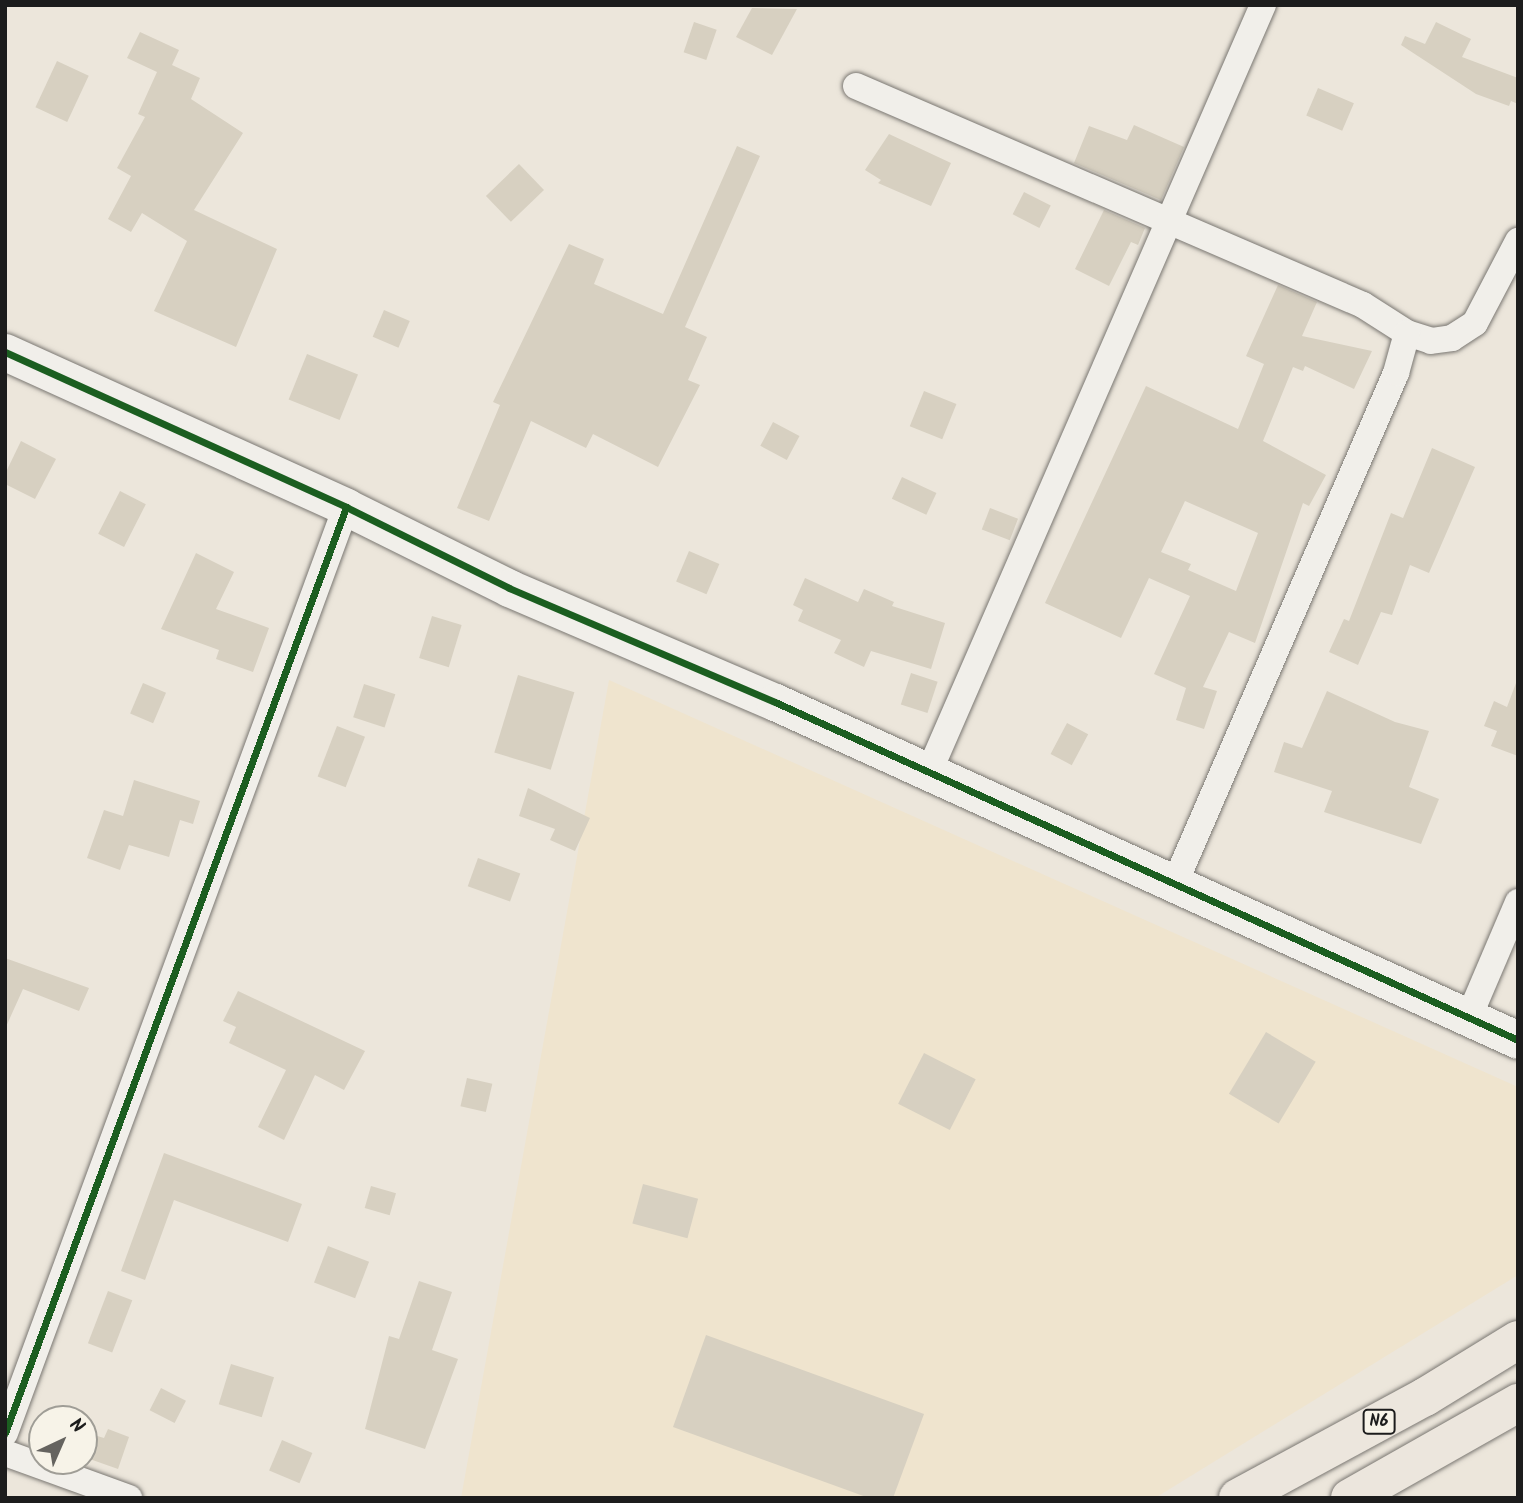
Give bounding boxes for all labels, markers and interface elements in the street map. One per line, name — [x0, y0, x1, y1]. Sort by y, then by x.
north arrow — [28, 1405, 98, 1475]
road number: N6 — [1362, 1410, 1396, 1434]
text: N — [61, 1411, 91, 1441]

